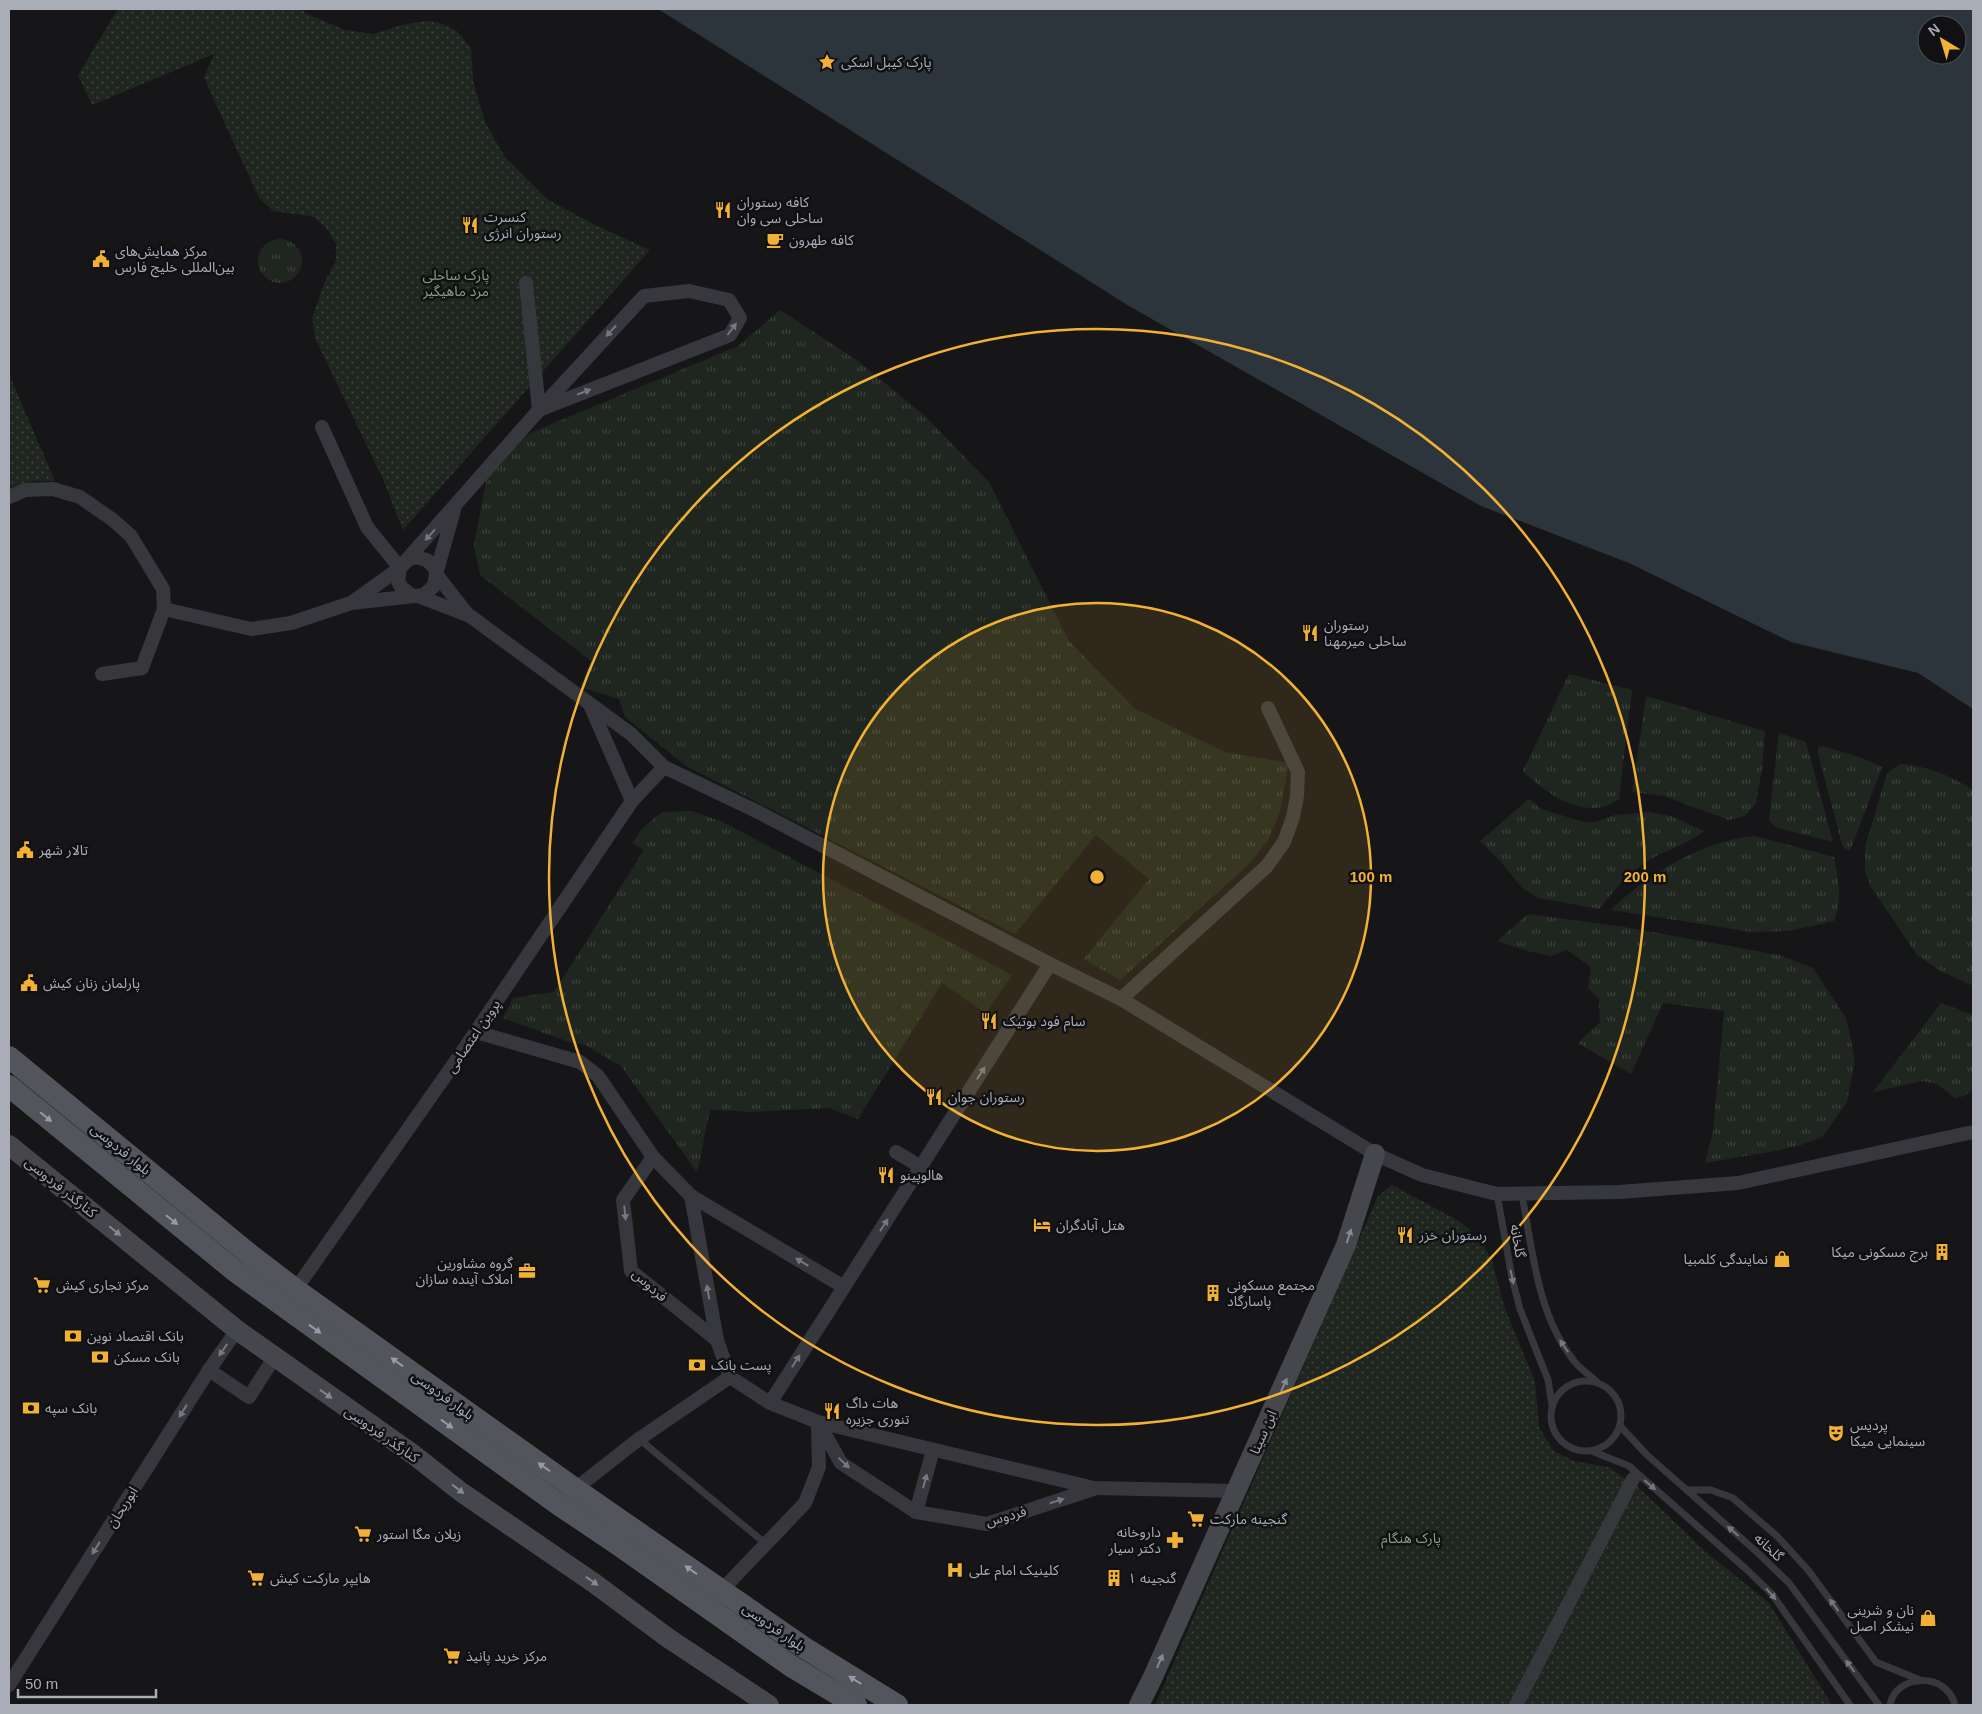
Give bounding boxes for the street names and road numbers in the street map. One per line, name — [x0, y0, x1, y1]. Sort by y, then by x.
street label: پروین اعتصامی — [443, 996, 505, 1077]
street label: بلوار فردوسی — [87, 1120, 154, 1179]
street label: کنارگذر فردوسی — [21, 1153, 100, 1222]
street label: گلخانه — [1507, 1223, 1529, 1259]
street label: فردوس — [629, 1265, 671, 1305]
street label: بلوار فردوسی — [408, 1367, 477, 1424]
street label: کنارگذر فردوسی — [341, 1402, 422, 1466]
street label: ابن سینا — [1246, 1408, 1281, 1457]
street label: ابوریحان — [103, 1484, 142, 1531]
street label: فردوس — [984, 1503, 1028, 1530]
street label: گلخانه — [1751, 1530, 1787, 1564]
street label: بلوار فردوسی — [739, 1600, 808, 1655]

